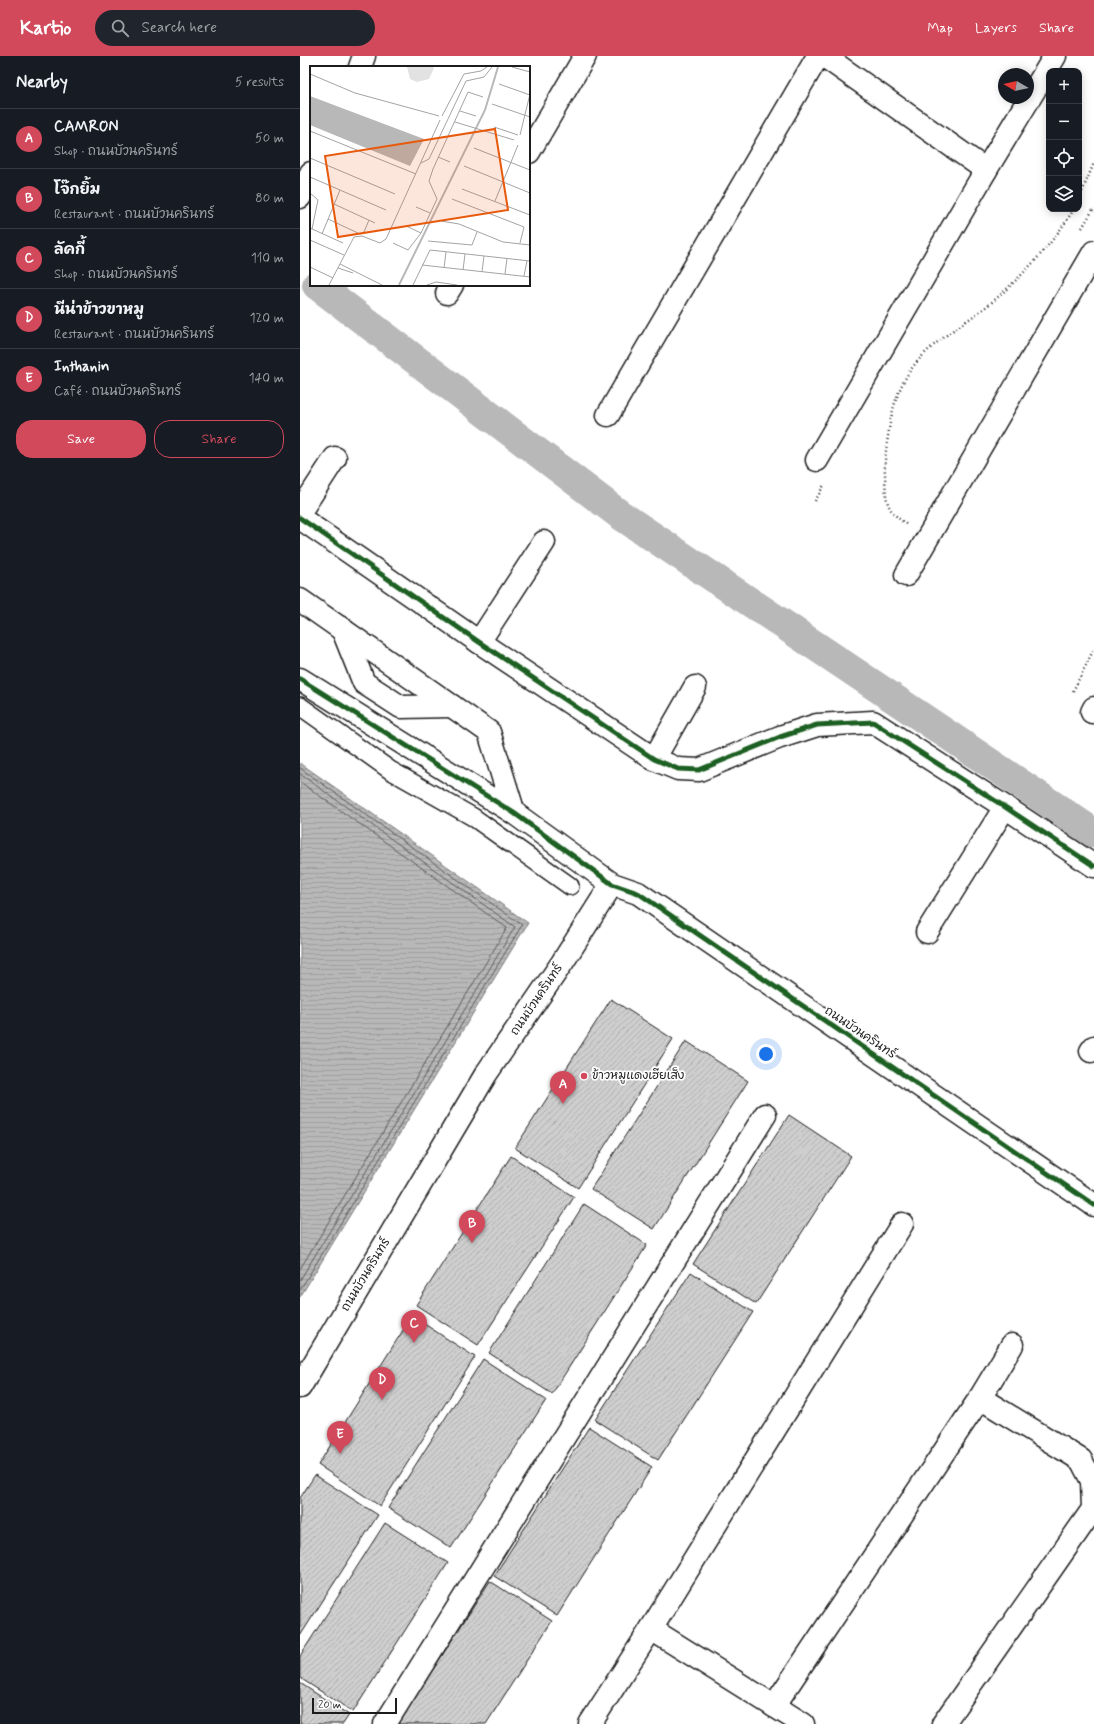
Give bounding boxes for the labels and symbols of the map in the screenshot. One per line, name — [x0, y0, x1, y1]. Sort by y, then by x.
inset map — [310, 66, 530, 286]
north arrow — [998, 68, 1034, 104]
street label: ถนนบัวนครินทร์ — [506, 960, 567, 1039]
street label: ถนนบัวนครินทร์ — [821, 1002, 900, 1063]
your location — [756, 1044, 776, 1064]
place label: ข้าวหมูแดงเฮียเส็ง — [592, 1067, 685, 1084]
pin: A — [550, 1071, 576, 1104]
marker: ข้าวหมูแดงเฮียเส็ง — [579, 1071, 589, 1081]
pin: B — [459, 1210, 485, 1243]
street label: ถนนบัวนครินทร์ — [337, 1234, 394, 1315]
pin: C — [401, 1310, 427, 1343]
pin: D — [369, 1367, 395, 1400]
pin: E — [327, 1421, 353, 1454]
scale bar — [312, 1696, 397, 1715]

